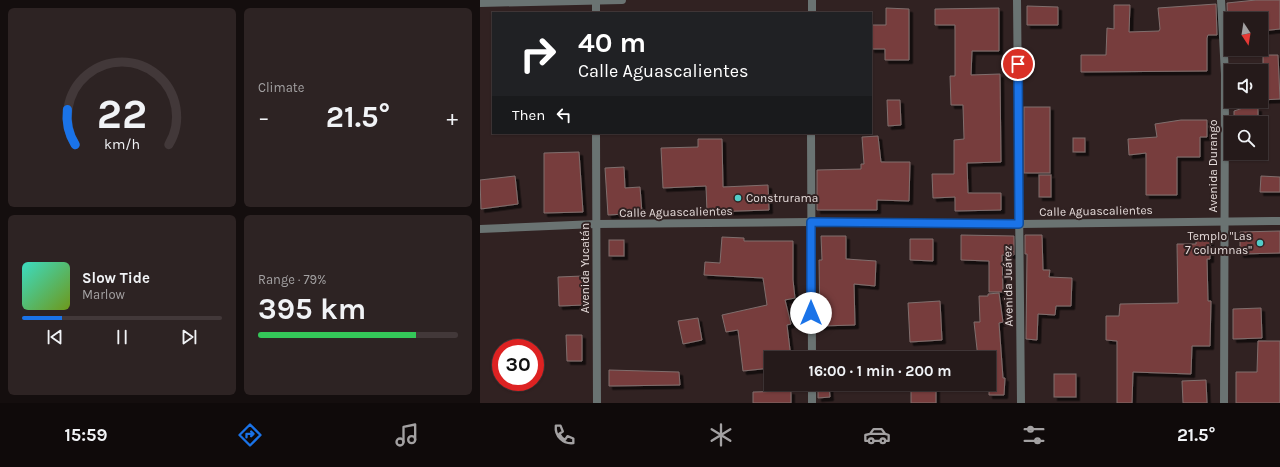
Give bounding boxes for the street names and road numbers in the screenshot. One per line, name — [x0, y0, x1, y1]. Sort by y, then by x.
street label: Avenida Durango — [1206, 120, 1220, 212]
street label: Calle Aguascalientes — [1039, 203, 1153, 219]
street label: Calle Aguascalientes — [619, 204, 733, 220]
street label: Avenida Yucatán — [578, 223, 592, 313]
street label: Avenida Juárez — [1000, 245, 1016, 327]

